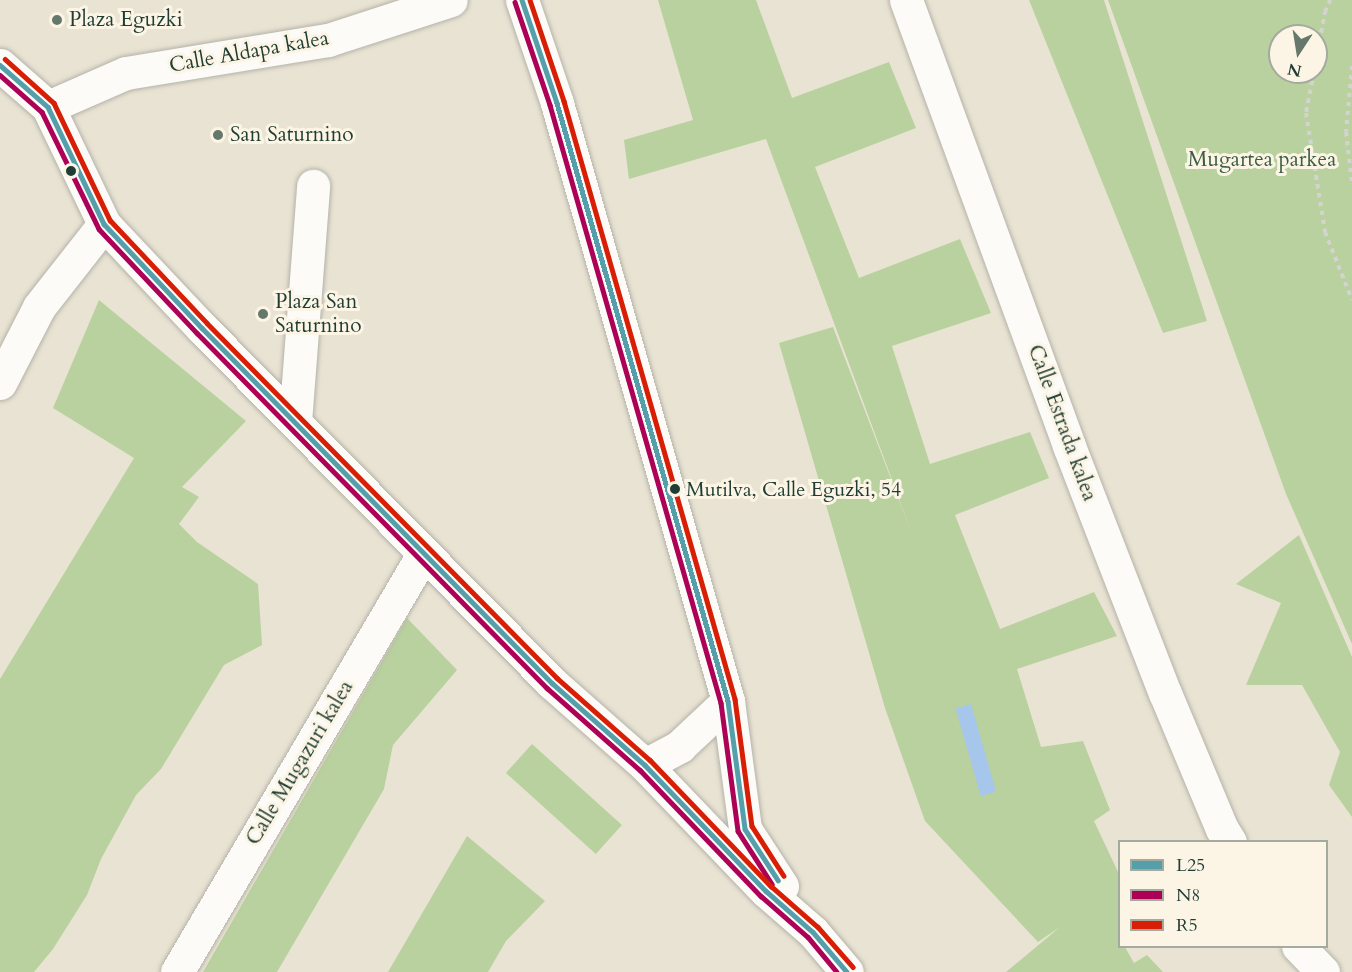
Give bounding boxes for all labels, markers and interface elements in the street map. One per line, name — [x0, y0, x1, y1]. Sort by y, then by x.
place label: Plaza Eguzki — [69, 7, 183, 33]
marker: Plaza Eguzki — [50, 13, 64, 27]
north arrow — [1268, 24, 1328, 84]
street label: Calle Aldapa kalea — [167, 26, 331, 78]
text: N — [1286, 57, 1304, 82]
place label: San Saturnino — [230, 122, 354, 148]
marker: San Saturnino — [211, 128, 225, 142]
park label: Mugartea parkea — [1188, 147, 1336, 173]
unlabelled marker — [65, 165, 77, 177]
place label: Plaza San Saturnino — [275, 289, 362, 339]
marker: Plaza San Saturnino — [256, 307, 270, 321]
street label: Calle Estrada kalea — [1022, 341, 1102, 505]
place label: Mutilva, Calle Eguzki, 54 — [686, 477, 901, 501]
marker: Mutilva, Calle Eguzki, 54 — [669, 483, 681, 495]
street label: Calle Mugazuri kalea — [241, 676, 359, 850]
legend — [1118, 840, 1328, 948]
text: L25 — [1176, 853, 1205, 878]
text: N8 — [1176, 883, 1201, 908]
text: R5 — [1176, 913, 1198, 938]

